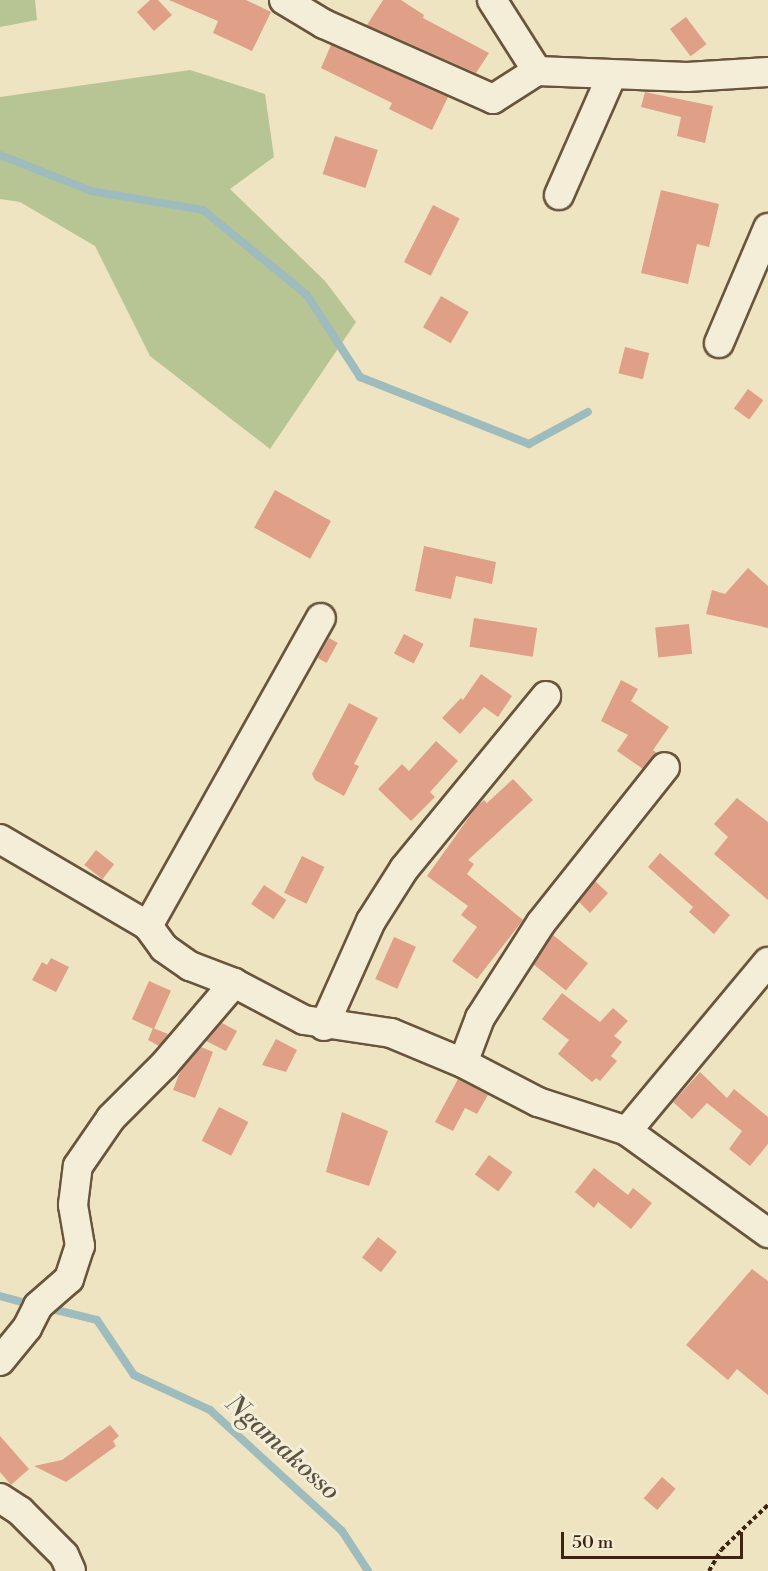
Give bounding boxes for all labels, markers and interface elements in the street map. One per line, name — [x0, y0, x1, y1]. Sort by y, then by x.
water label: Ngamakosso — [218, 1389, 346, 1507]
scale bar — [564, 1520, 746, 1558]
text: 50 m — [572, 1531, 613, 1554]

